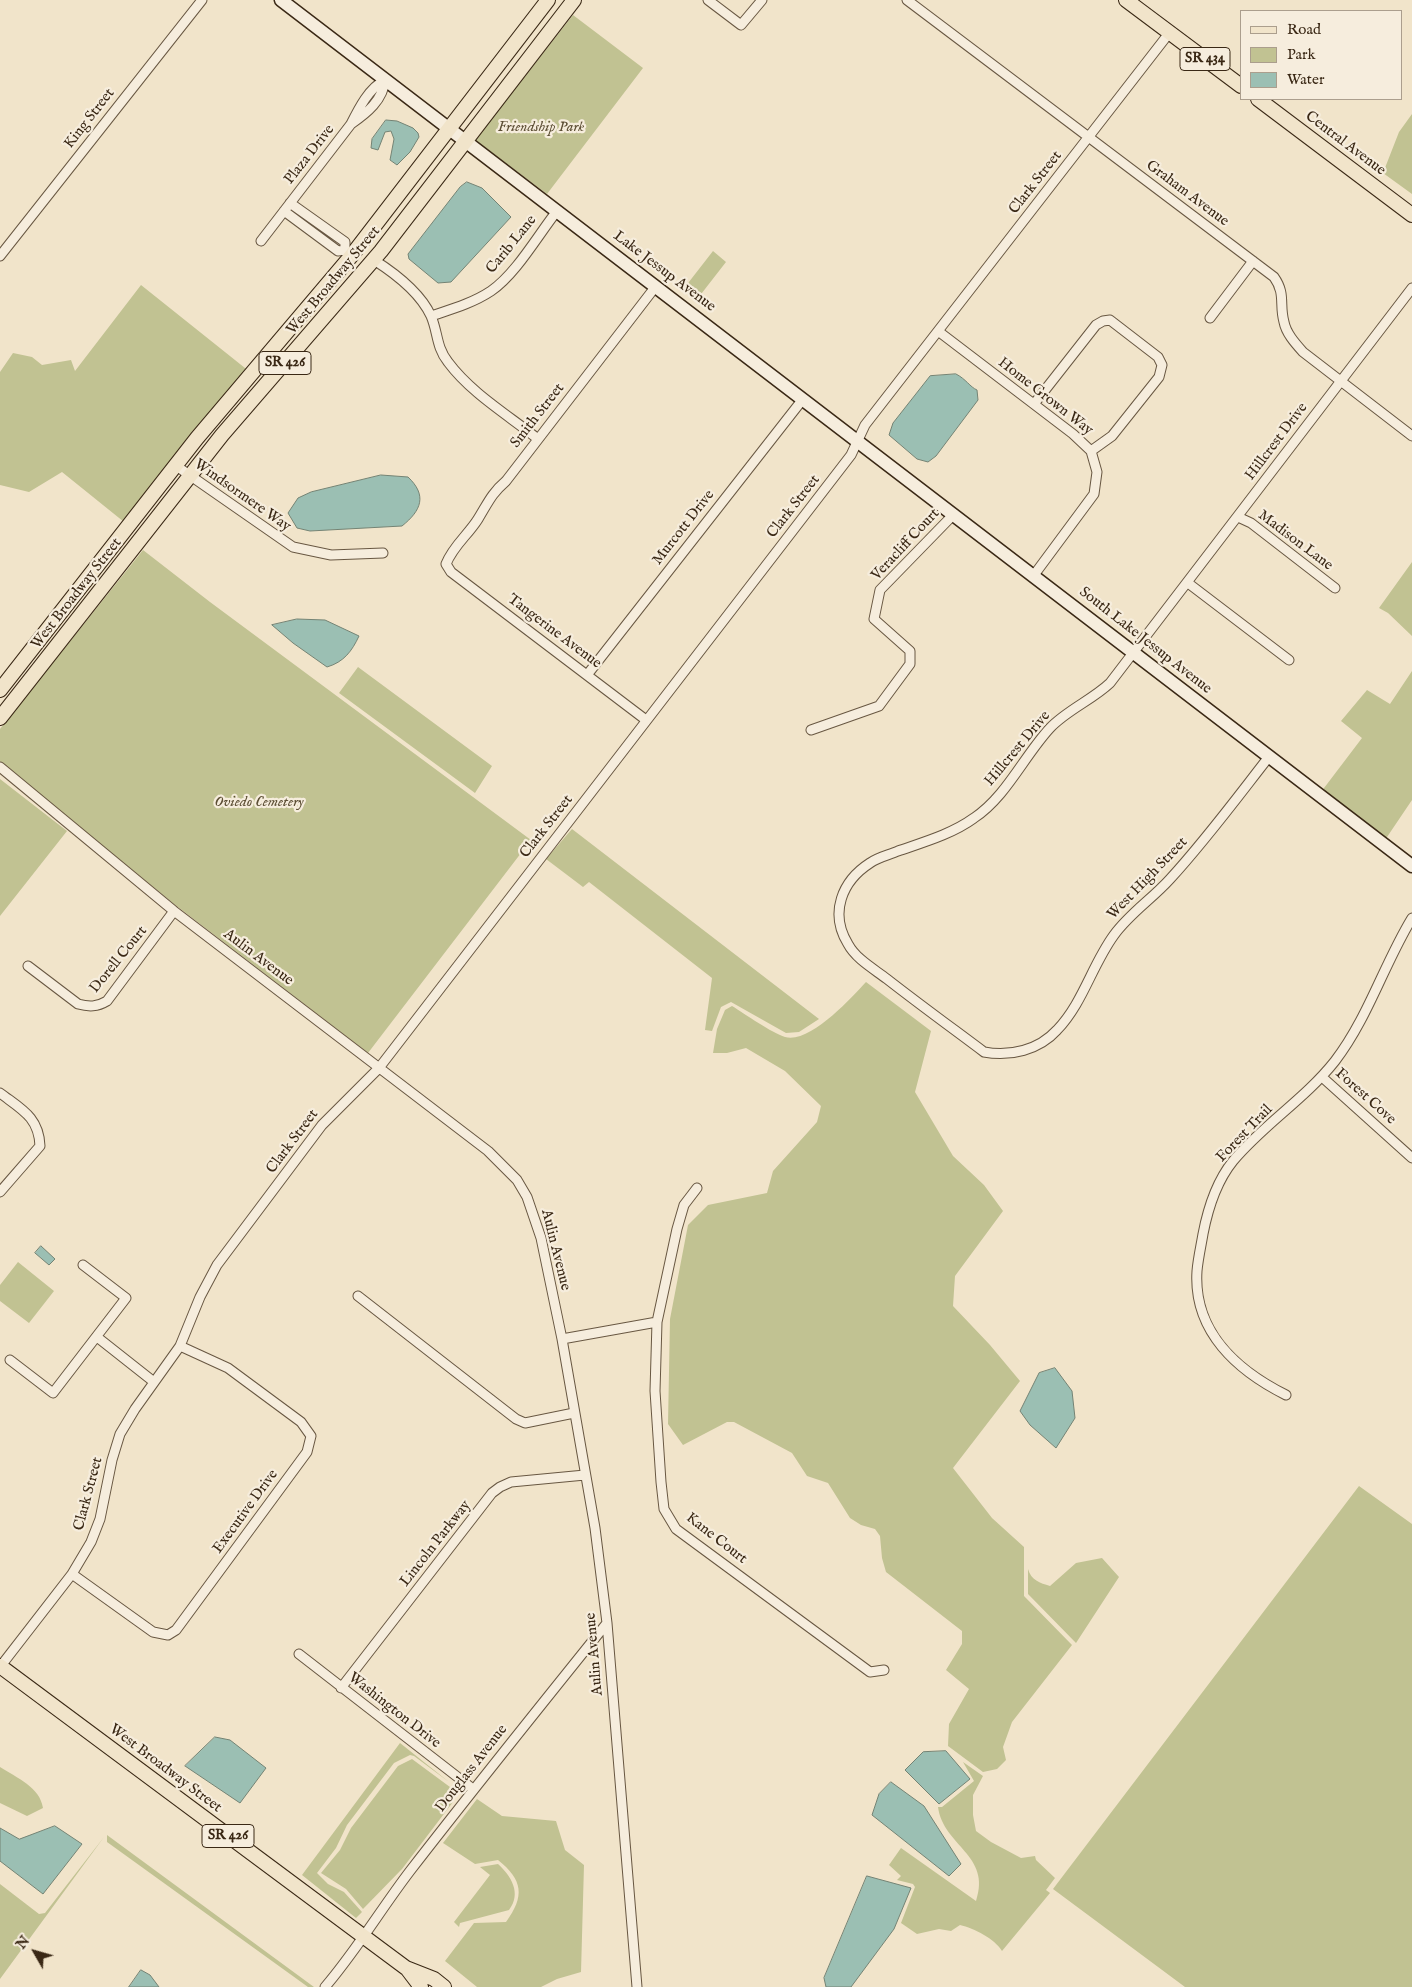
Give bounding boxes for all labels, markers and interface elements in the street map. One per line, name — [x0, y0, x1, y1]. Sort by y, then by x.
legend — [1240, 10, 1402, 100]
text: Road — [1287, 20, 1321, 39]
text: Park — [1287, 45, 1316, 64]
road number: SR 434 — [1180, 48, 1230, 70]
text: Water — [1287, 70, 1324, 89]
street label: King Street — [61, 85, 119, 153]
street label: Central Avenue — [1301, 108, 1389, 180]
park label: Friendship Park — [498, 119, 584, 137]
street label: Plaza Drive — [281, 122, 339, 188]
street label: Clark Street — [1006, 148, 1066, 218]
street label: Graham Avenue — [1142, 157, 1232, 231]
street label: Carib Lane — [483, 212, 541, 278]
street label: West Broadway Street — [283, 223, 385, 339]
street label: Lake Jessup Avenue — [609, 228, 719, 316]
road number: SR 426 — [259, 352, 311, 374]
street label: Home Grown Way — [994, 354, 1096, 440]
street label: Smith Street — [507, 380, 569, 452]
street label: Hillcrest Drive — [1242, 400, 1312, 484]
street label: Windsormere Way — [190, 456, 294, 536]
street label: Clark Street — [764, 472, 824, 542]
street label: Murcott Drive — [649, 487, 719, 569]
street label: Veracliff Court — [868, 505, 944, 585]
street label: Madison Lane — [1254, 507, 1336, 575]
street label: West Broadway Street — [28, 535, 126, 653]
street label: South Lake Jessup Avenue — [1075, 584, 1215, 698]
street label: Tangerine Avenue — [504, 591, 604, 673]
street label: Hillcrest Drive — [981, 708, 1055, 790]
street label: Clark Street — [517, 792, 577, 862]
park label: Oviedo Cemetery — [214, 794, 304, 812]
street label: West High Street — [1104, 834, 1192, 924]
street label: Dorell Court — [86, 923, 152, 997]
street label: Aulin Avenue — [219, 926, 297, 990]
street label: Forest Cove — [1331, 1065, 1399, 1129]
street label: Forest Trail — [1213, 1101, 1277, 1167]
street label: Clark Street — [263, 1107, 323, 1177]
street label: Aulin Avenue — [536, 1207, 574, 1293]
street label: Clark Street — [71, 1455, 107, 1533]
street label: Executive Drive — [210, 1466, 282, 1558]
street label: Lincoln Parkway — [397, 1497, 475, 1591]
street label: Kane Court — [682, 1510, 750, 1568]
street label: Aulin Avenue — [582, 1612, 608, 1696]
street label: Washington Drive — [344, 1669, 444, 1753]
street label: West Broadway Street — [105, 1721, 225, 1817]
street label: Douglass Avenue — [432, 1722, 512, 1816]
road number: SR 426 — [202, 1824, 254, 1848]
north arrow — [10, 1927, 60, 1977]
text: N — [12, 1932, 34, 1953]

